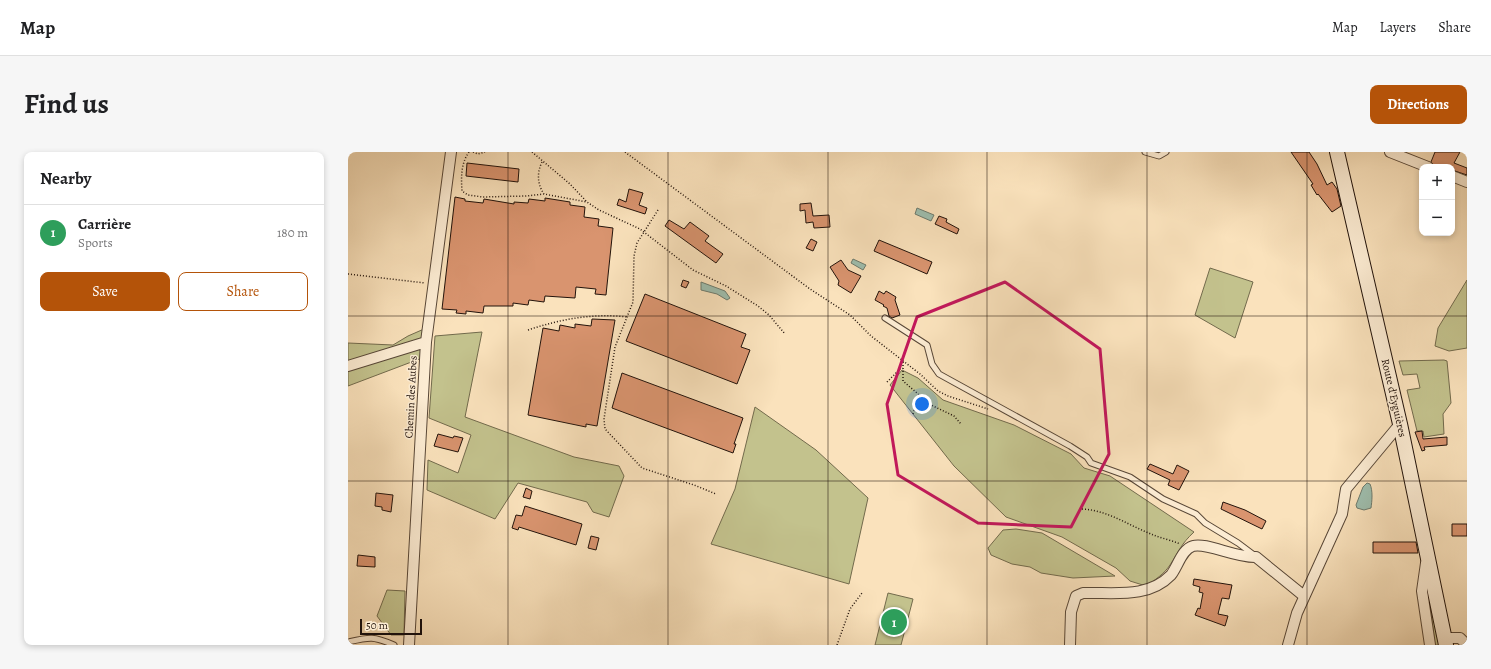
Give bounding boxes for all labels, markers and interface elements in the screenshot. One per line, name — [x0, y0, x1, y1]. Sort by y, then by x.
text: Map — [20, 15, 55, 41]
text: Map — [1332, 18, 1358, 37]
text: Layers — [1380, 18, 1416, 37]
text: Share — [1438, 18, 1471, 37]
text: Find us — [24, 85, 109, 123]
button: Directions — [1370, 85, 1467, 124]
map controls — [1419, 164, 1455, 236]
button: + — [1419, 164, 1455, 200]
text: Nearby — [40, 167, 91, 190]
button: − — [1419, 200, 1455, 236]
text: Carrière — [78, 214, 131, 234]
text: 1 — [51, 224, 55, 241]
text: 180 m — [277, 224, 308, 241]
text: Sports — [78, 234, 113, 251]
button: Save — [40, 272, 170, 311]
button: Share — [178, 272, 308, 311]
street label: Chemin des Aubes — [401, 355, 421, 439]
street label: Route d'Eyguières — [1378, 357, 1410, 439]
your location — [912, 394, 932, 414]
pin: 1 — [881, 607, 907, 637]
scale bar — [360, 617, 422, 636]
text: 50 m — [366, 618, 388, 633]

